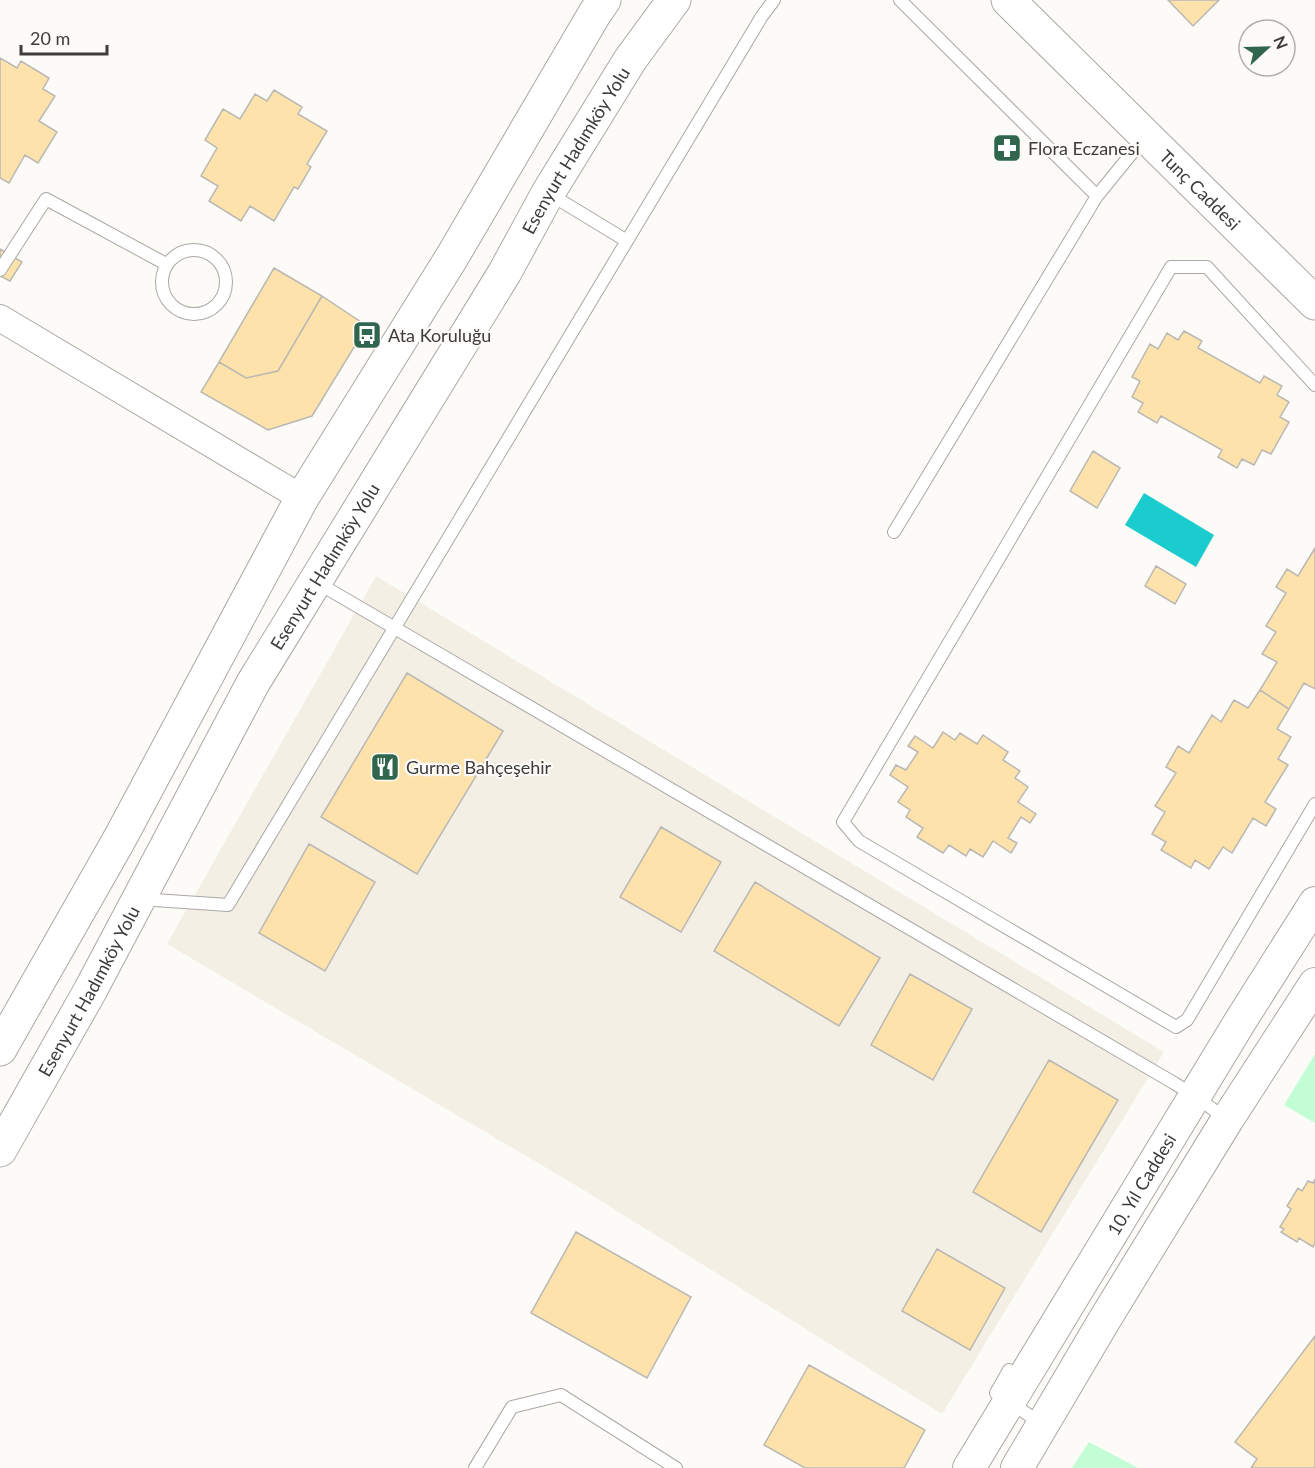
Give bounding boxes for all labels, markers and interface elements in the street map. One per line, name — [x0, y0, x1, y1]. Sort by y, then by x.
scale bar — [21, 18, 106, 56]
north arrow — [1237, 18, 1297, 78]
text: 20 m — [30, 27, 70, 49]
text: N — [1270, 33, 1292, 51]
street label: Esenyurt Hadımköy Yolu — [517, 63, 634, 238]
pharmacy icon: Flora Eczanesi — [991, 132, 1023, 164]
place label: Flora Eczanesi — [1028, 137, 1140, 159]
street label: Tunç Caddesi — [1155, 145, 1245, 234]
bus stop icon: Ata Koruluğu — [351, 319, 383, 351]
place label: Ata Koruluğu — [388, 324, 491, 346]
street label: Esenyurt Hadımköy Yolu — [265, 479, 384, 654]
restaurant icon: Gurme Bahçeşehir — [369, 751, 401, 783]
place label: Gurme Bahçeşehir — [406, 756, 552, 778]
street label: Esenyurt Hadımköy Yolu — [33, 902, 144, 1080]
street label: 10. Yıl Caddesi — [1102, 1129, 1180, 1239]

